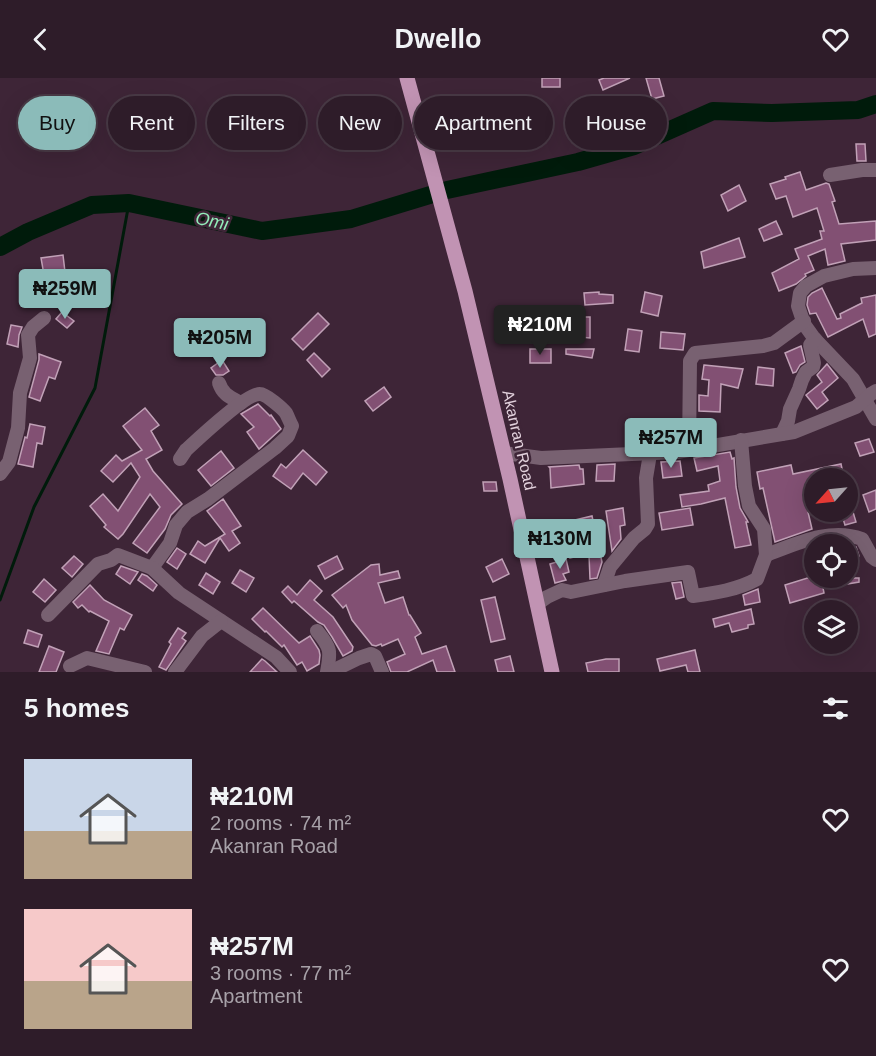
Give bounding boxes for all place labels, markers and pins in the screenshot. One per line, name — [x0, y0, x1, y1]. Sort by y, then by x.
pin: ₦259M — [23, 269, 107, 320]
pin: ₦210M — [498, 305, 582, 356]
pin: ₦205M — [178, 318, 262, 369]
pin: ₦257M — [629, 418, 713, 469]
pin: ₦130M — [518, 519, 602, 570]

